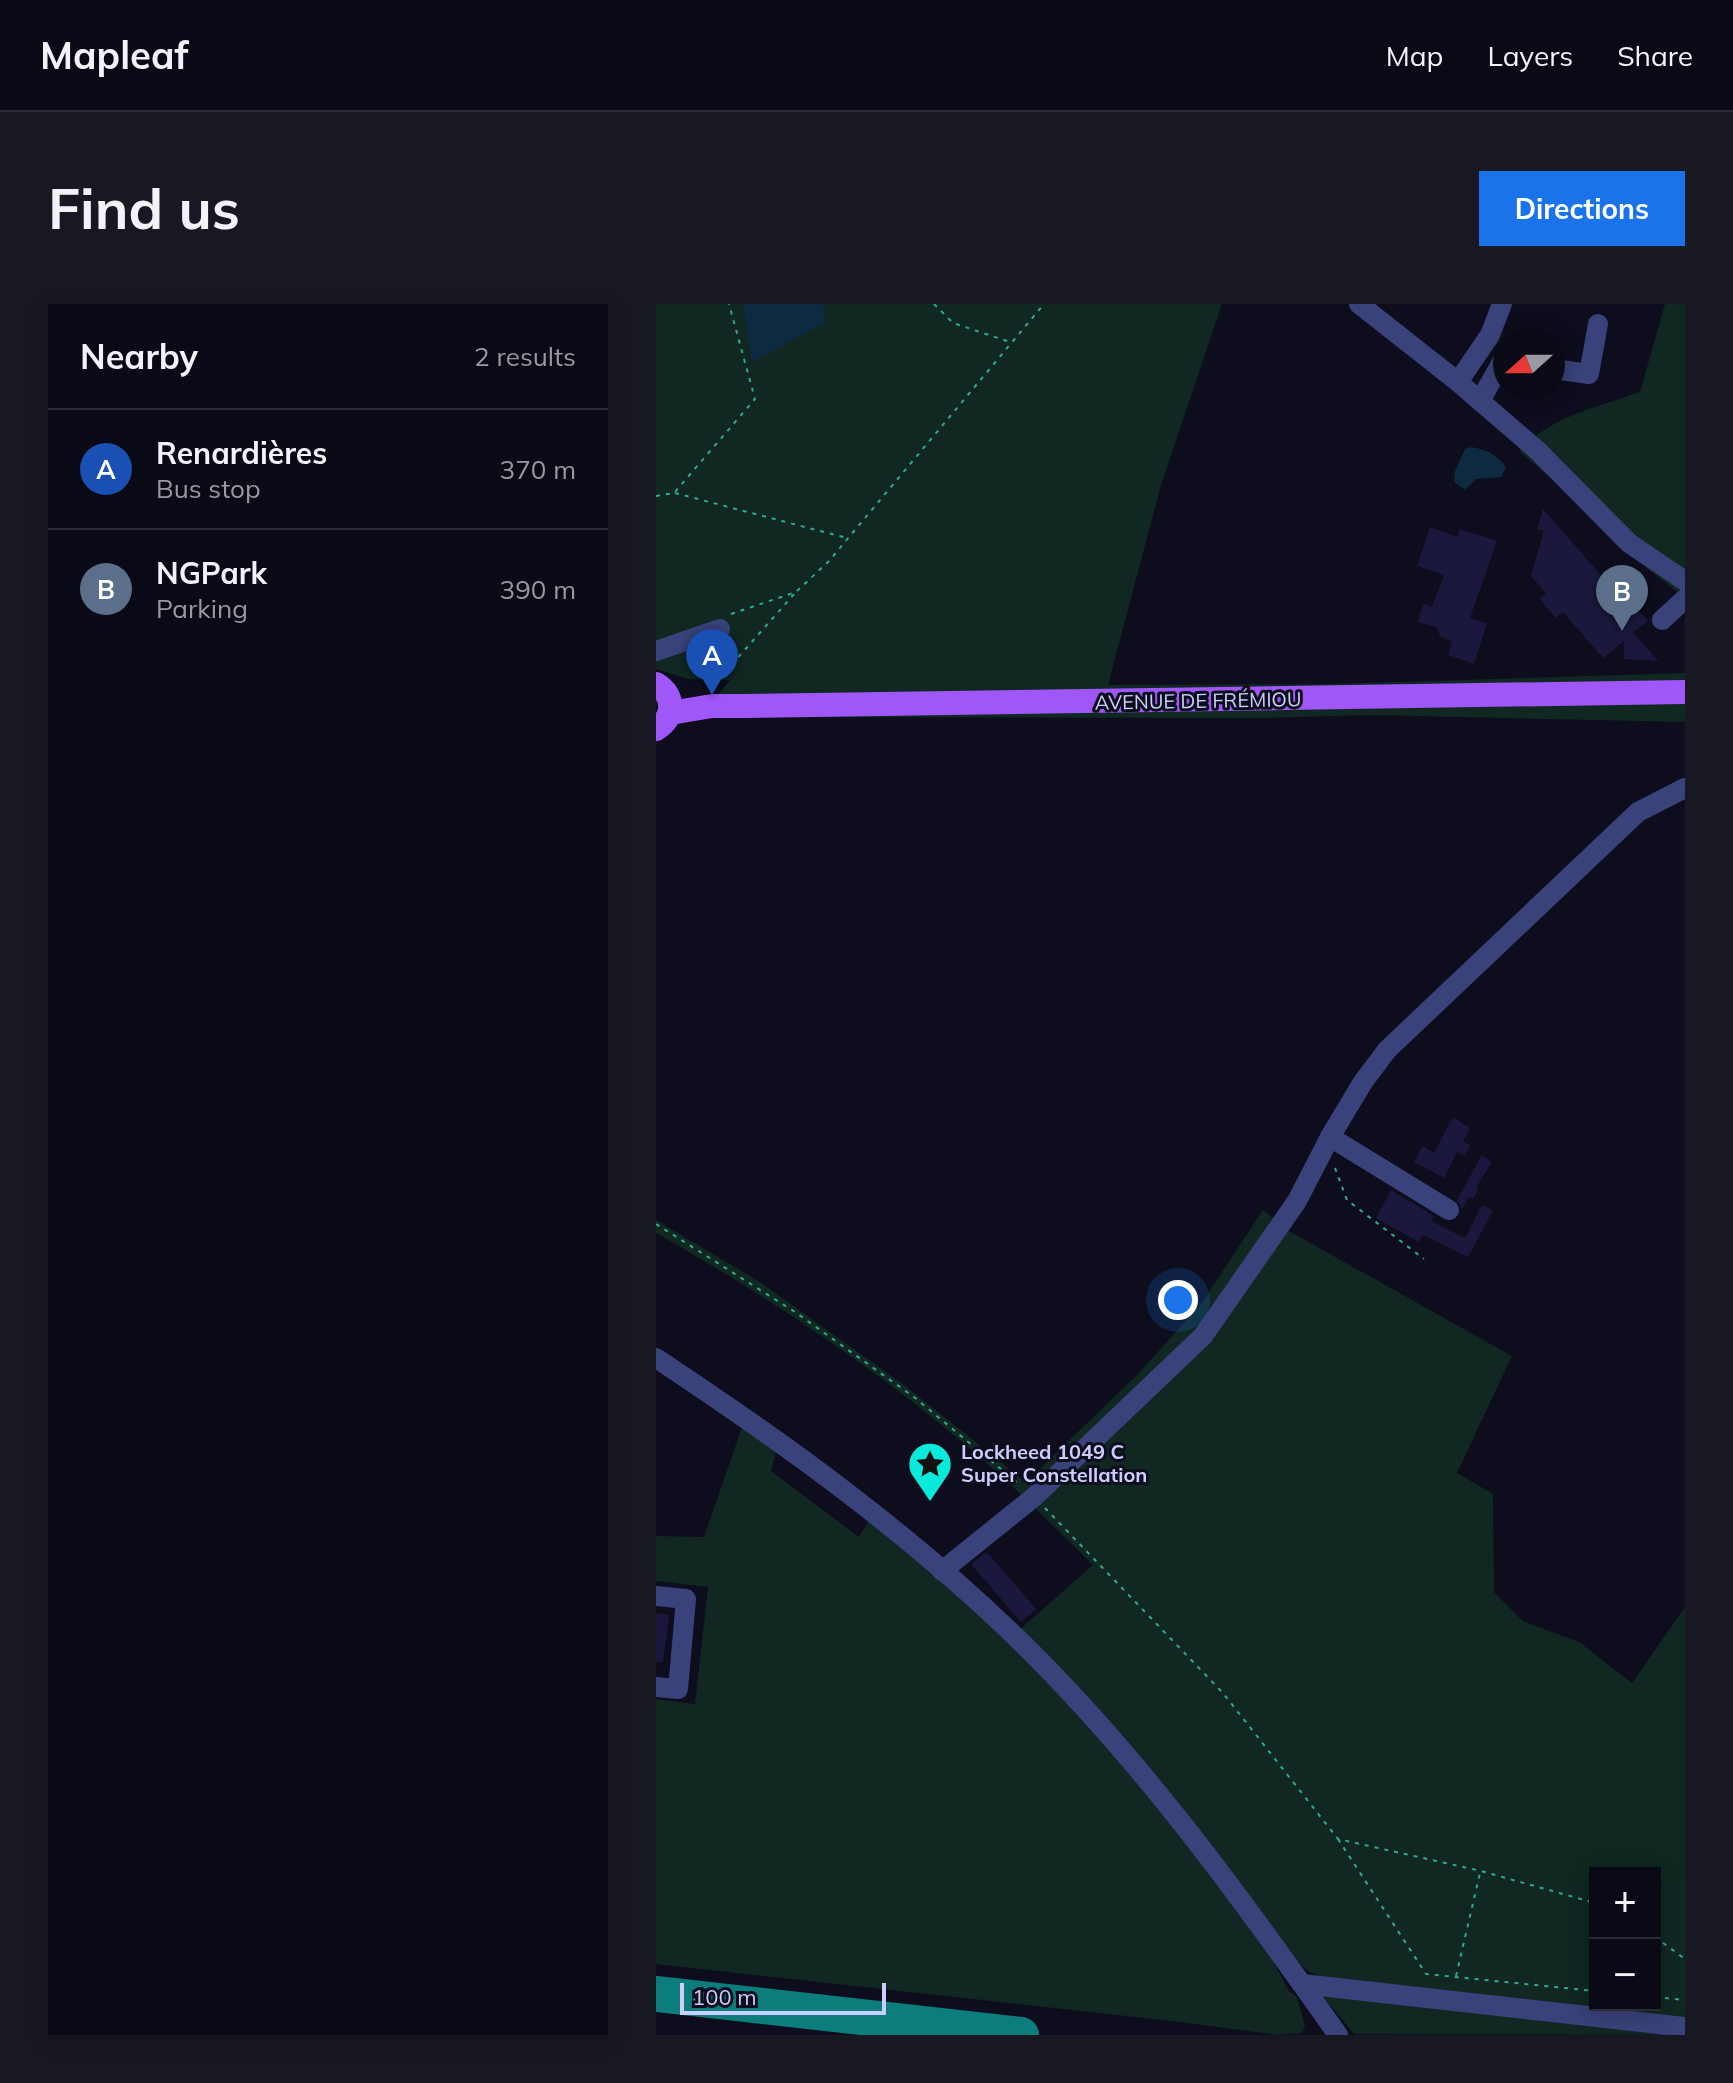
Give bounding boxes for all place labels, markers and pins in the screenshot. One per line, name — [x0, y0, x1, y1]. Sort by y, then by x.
pin: B — [1596, 565, 1648, 631]
pin: A — [686, 629, 738, 695]
place label: Lockheed 1049 C Super Constellation — [961, 1439, 1147, 1487]
place icon: Lockheed 1049 C Super Constellation — [906, 1440, 954, 1503]

